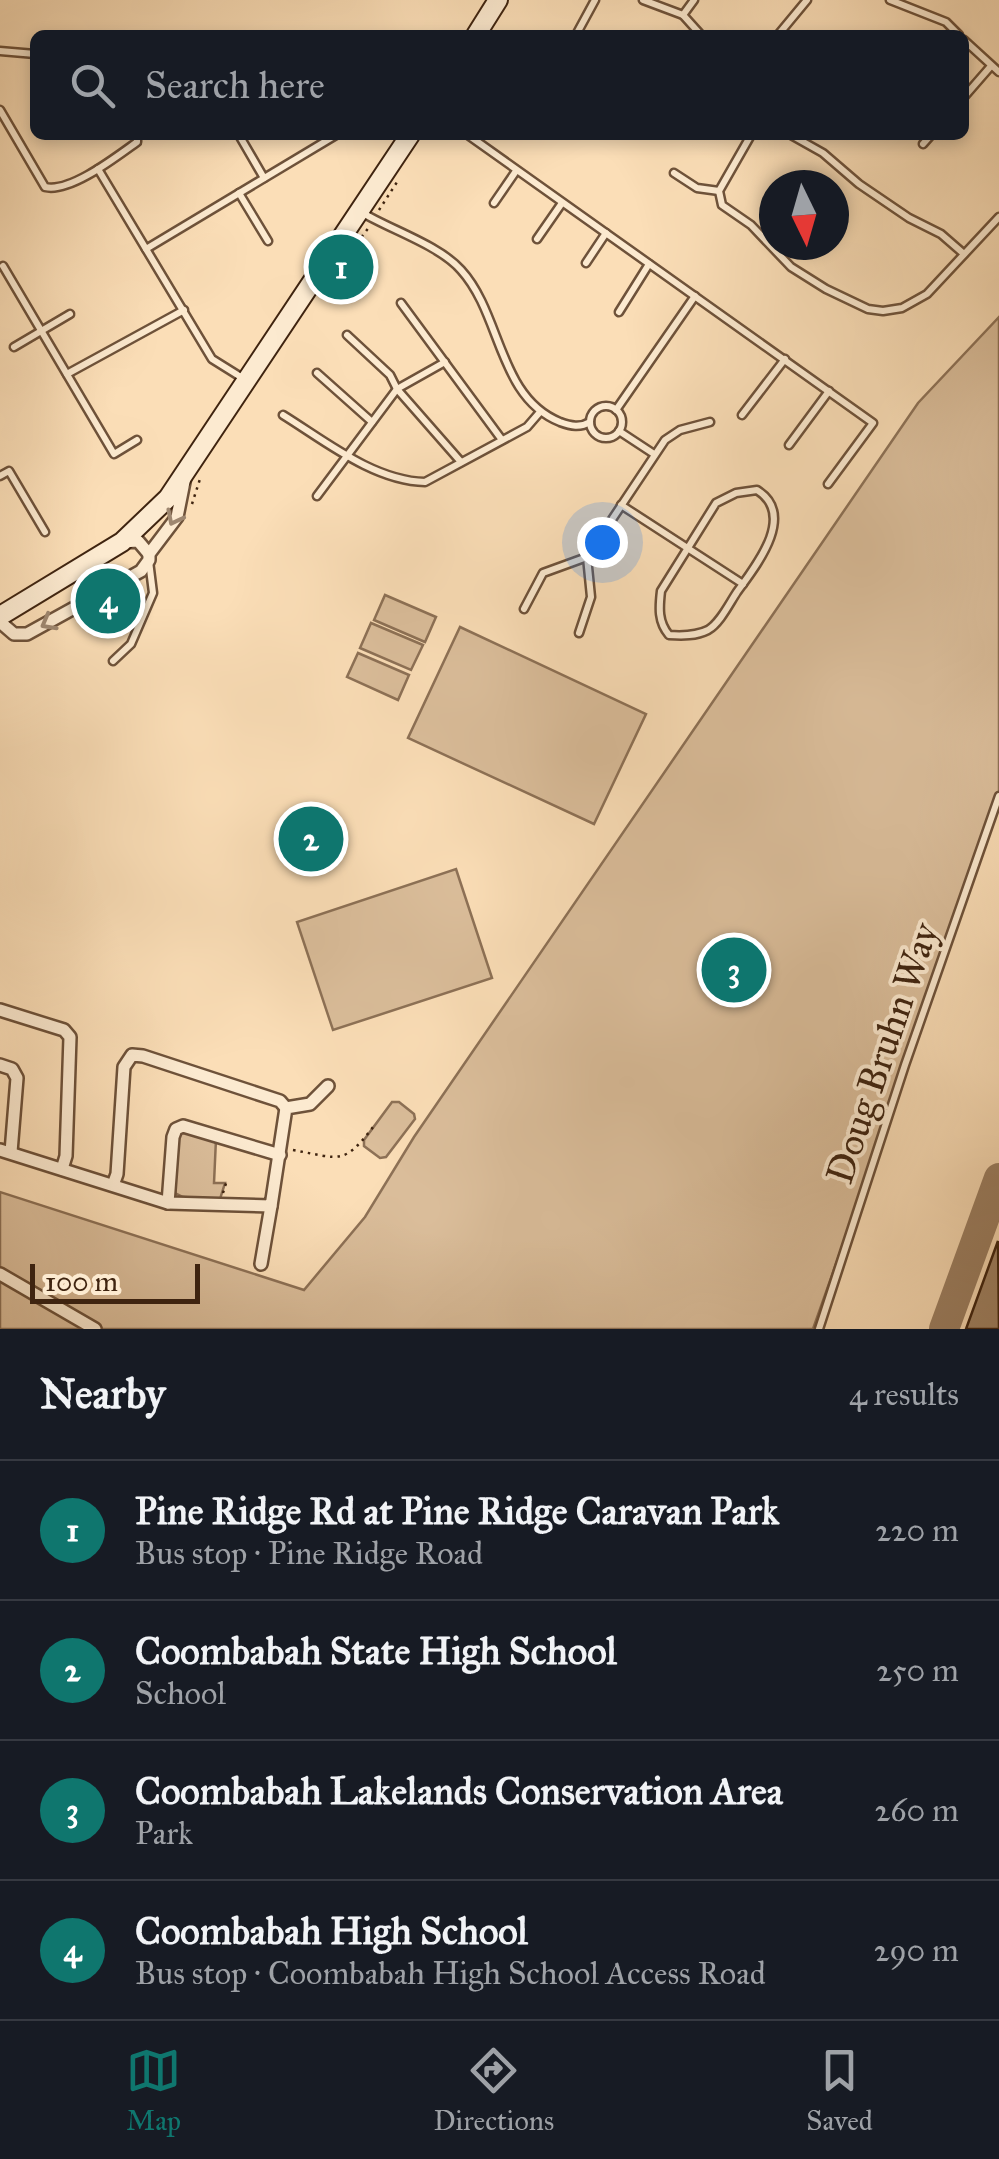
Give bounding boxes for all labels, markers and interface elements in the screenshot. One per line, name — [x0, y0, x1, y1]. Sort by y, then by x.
search box — [30, 30, 969, 140]
icon: search — [65, 58, 120, 113]
text: Search here — [145, 62, 325, 108]
north arrow — [759, 170, 849, 260]
pin: 1 — [308, 230, 374, 304]
one-way arrow — [166, 508, 186, 526]
your location — [577, 517, 628, 568]
pin: 4 — [76, 564, 140, 638]
one-way arrow — [41, 610, 59, 630]
pin: 2 — [278, 802, 344, 876]
street label: Doug Bruhn Way — [816, 915, 949, 1189]
pin: 3 — [702, 932, 766, 1008]
scale bar — [30, 1259, 200, 1304]
text: 100 m — [45, 1264, 118, 1299]
text: Nearby — [40, 1368, 165, 1420]
text: 4 results — [849, 1375, 959, 1414]
text: Pine Ridge Rd at Pine Ridge Caravan Park — [135, 1488, 779, 1534]
text: 1 — [66, 1511, 79, 1550]
text: 220 m — [875, 1511, 959, 1550]
text: Bus stop · Pine Ridge Road — [135, 1534, 483, 1573]
text: Coombabah State High School — [135, 1628, 617, 1674]
text: 2 — [65, 1651, 80, 1690]
text: 250 m — [876, 1651, 959, 1690]
text: School — [135, 1674, 226, 1713]
text: Coombabah Lakelands Conservation Area — [135, 1768, 783, 1814]
text: 3 — [66, 1791, 79, 1830]
text: 260 m — [874, 1791, 959, 1830]
text: Park — [135, 1814, 193, 1853]
text: Coombabah High School — [135, 1908, 528, 1954]
text: 4 — [64, 1931, 81, 1970]
text: 290 m — [874, 1931, 959, 1970]
text: Bus stop · Coombabah High School Access Road — [135, 1954, 766, 1993]
tab: Map — [126, 2043, 181, 2138]
tab: Directions — [433, 2043, 554, 2138]
tab: Saved — [806, 2043, 873, 2138]

